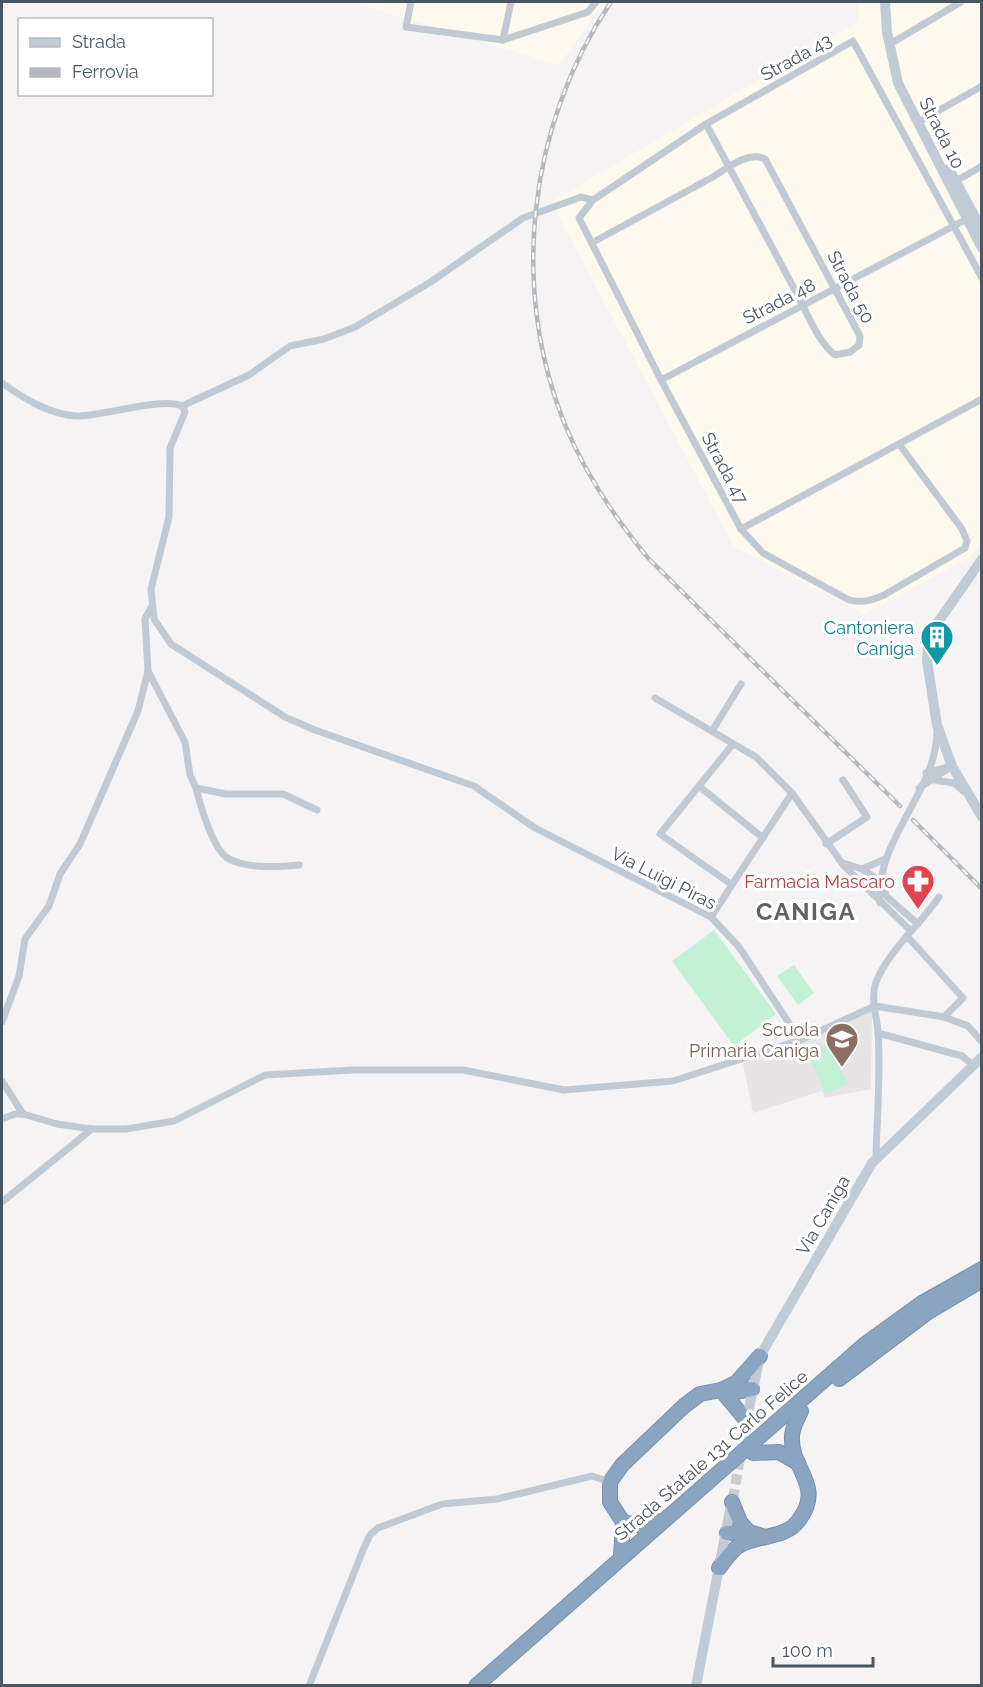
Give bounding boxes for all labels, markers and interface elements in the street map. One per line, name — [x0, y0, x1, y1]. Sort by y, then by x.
legend — [18, 18, 213, 96]
street label: Strada 43 — [757, 29, 835, 85]
text: Strada — [72, 31, 126, 52]
text: Ferrovia — [72, 61, 139, 82]
street label: Strada 10 — [915, 94, 969, 172]
street label: Strada 50 — [823, 247, 879, 327]
street label: Strada 48 — [739, 274, 819, 328]
street label: Strada 47 — [697, 429, 753, 508]
place label: Cantoniera Caniga — [824, 617, 914, 659]
building icon: Cantoniera Caniga — [919, 619, 955, 666]
street label: Via Luigi Piras — [608, 843, 720, 914]
pharmacy icon: Farmacia Mascaro — [900, 863, 936, 910]
place label: Farmacia Mascaro — [744, 871, 895, 892]
district label: CANIGA — [756, 897, 856, 926]
place label: Scuola Primaria Caniga — [689, 1019, 819, 1061]
school or university icon: Scuola Primaria Caniga — [824, 1021, 860, 1068]
street label: Via Caniga — [792, 1172, 854, 1258]
street label: Strada Statale 131 Carlo Felice — [610, 1365, 812, 1545]
scale bar — [773, 1630, 874, 1668]
text: 100 m — [782, 1640, 833, 1661]

